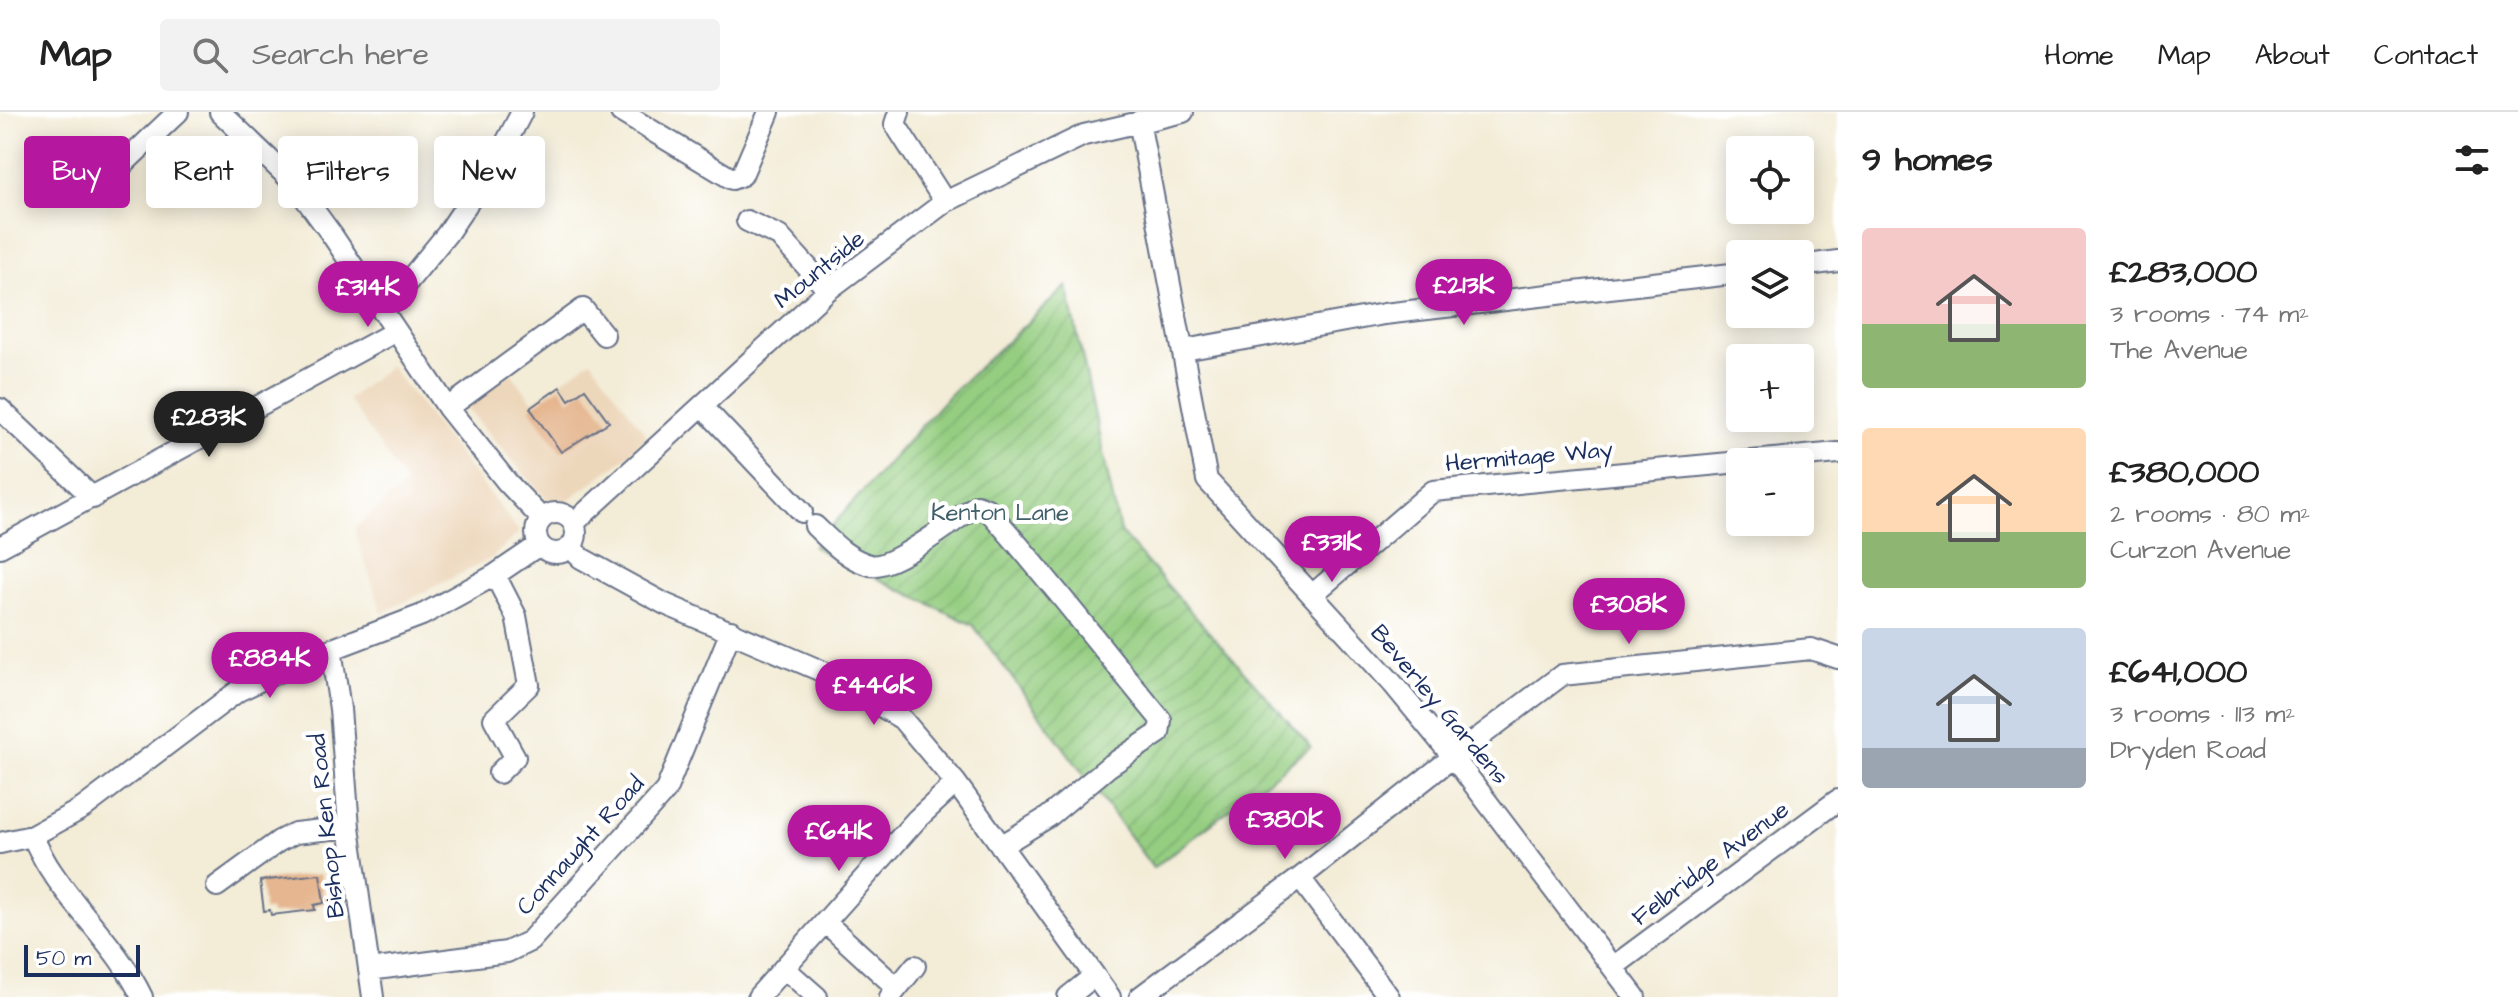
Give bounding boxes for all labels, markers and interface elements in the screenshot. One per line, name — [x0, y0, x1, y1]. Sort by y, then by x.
search box — [160, 19, 720, 91]
text: Map — [40, 29, 112, 81]
icon: search — [188, 33, 232, 77]
text: Search here — [252, 34, 429, 76]
text: Home — [2044, 36, 2114, 75]
text: Map — [2158, 36, 2211, 75]
text: About — [2255, 36, 2330, 75]
text: Contact — [2374, 36, 2478, 75]
chip: Buy — [24, 136, 130, 208]
chip: Rent — [146, 136, 262, 208]
chip: Filters — [278, 136, 418, 208]
chip: New — [434, 136, 545, 208]
map controls — [1726, 136, 1814, 536]
button: locate — [1726, 136, 1814, 224]
text: 9 homes — [1862, 136, 1993, 184]
icon: filters — [2450, 138, 2494, 182]
street label: Mountside — [767, 223, 872, 317]
button: layers — [1726, 240, 1814, 328]
text: £283,000 — [2110, 248, 2258, 296]
pin: £213K — [1408, 259, 1520, 327]
icon: home — [1926, 260, 2022, 356]
pin: £314K — [312, 261, 424, 329]
text: £213K — [1433, 267, 1495, 303]
text: £314K — [336, 269, 400, 305]
text: 3 rooms · 74 m² — [2110, 296, 2309, 332]
text: The Avenue — [2110, 332, 2248, 368]
button: + — [1726, 344, 1814, 432]
pin: £283K — [153, 391, 265, 459]
text: £283K — [172, 399, 246, 435]
street label: Hermitage Way — [1444, 433, 1614, 482]
button: − — [1726, 448, 1814, 536]
text: £380,000 — [2110, 448, 2260, 496]
icon: home — [1926, 460, 2022, 556]
park label: Kenton Lane — [931, 496, 1069, 530]
text: 2 rooms · 80 m² — [2110, 496, 2310, 532]
pin: £331K — [1276, 516, 1388, 584]
text: £331K — [1302, 524, 1362, 560]
text: Curzon Avenue — [2110, 532, 2291, 568]
pin: £308K — [1573, 578, 1685, 646]
text: £308K — [1591, 586, 1667, 622]
street label: Beverley Gardens — [1361, 617, 1516, 793]
pin: £884K — [214, 632, 326, 700]
text: £884K — [229, 640, 311, 676]
text: £641,000 — [2110, 648, 2248, 696]
pin: £446K — [818, 659, 930, 727]
icon: home — [1926, 660, 2022, 756]
text: £446K — [833, 667, 915, 703]
text: 3 rooms · 113 m² — [2110, 696, 2295, 732]
street label: Bishop Ken Road — [300, 732, 354, 920]
text: Dryden Road — [2110, 732, 2266, 768]
street label: Connaught Road — [509, 768, 654, 924]
pin: £380K — [1229, 793, 1341, 861]
street label: Felbridge Avenue — [1625, 793, 1797, 935]
text: £380K — [1247, 801, 1323, 837]
pin: £641K — [783, 805, 895, 873]
text: £641K — [805, 813, 873, 849]
scale bar — [24, 941, 140, 977]
text: 50 m — [36, 943, 91, 974]

